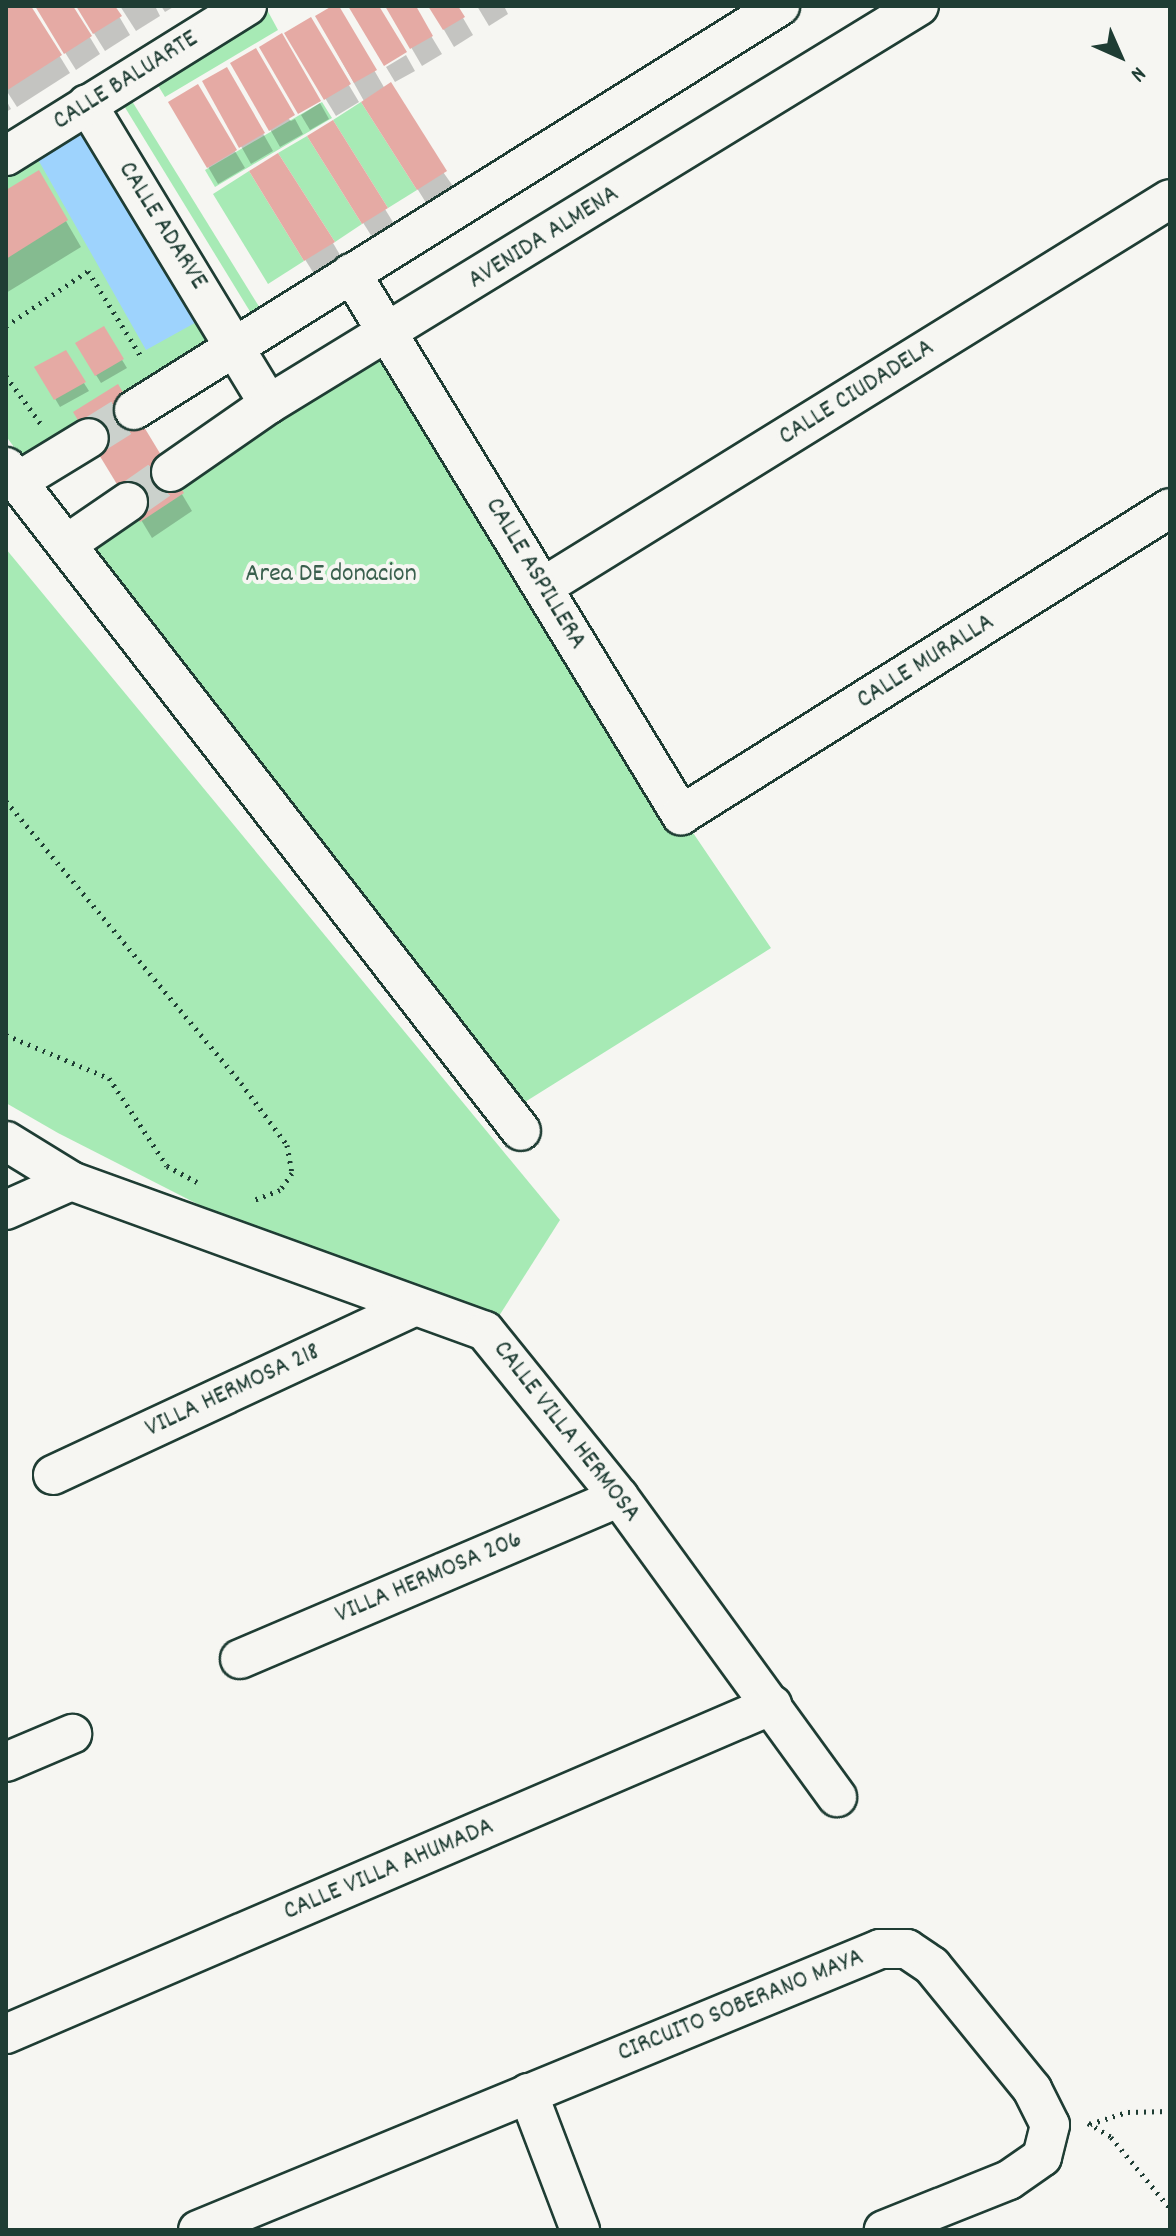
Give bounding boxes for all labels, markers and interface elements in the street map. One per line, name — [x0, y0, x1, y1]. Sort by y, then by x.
north arrow — [1080, 16, 1160, 96]
street label: CALLE BALUARTE — [48, 24, 204, 138]
text: N — [1123, 59, 1152, 88]
street label: CALLE ADARVE — [110, 156, 214, 296]
street label: AVENIDA ALMENA — [463, 179, 625, 297]
street label: CALLE CIUDADELA — [774, 333, 940, 453]
street label: CALLE ASPILLERA — [477, 492, 593, 656]
park label: Area DE donacion — [245, 559, 417, 591]
street label: CALLE MURALLA — [852, 607, 1000, 717]
street label: CALLE VILLA HERMOSA — [485, 1335, 647, 1529]
street label: VILLA HERMOSA 218 — [141, 1337, 325, 1445]
street label: VILLA HERMOSA 206 — [331, 1525, 527, 1631]
street label: CALLE VILLA AHUMADA — [279, 1812, 499, 1928]
street label: CIRCUITO SOBERANO MAYA — [613, 1942, 869, 2070]

